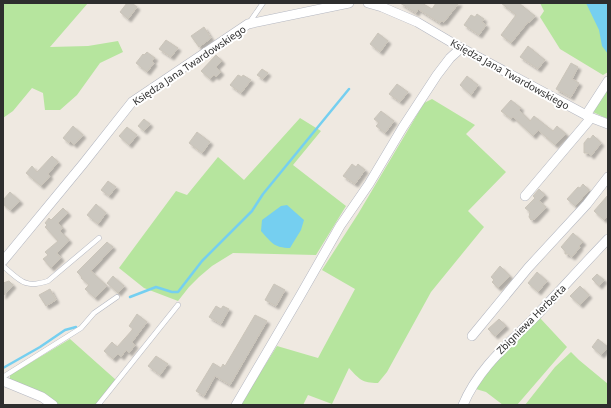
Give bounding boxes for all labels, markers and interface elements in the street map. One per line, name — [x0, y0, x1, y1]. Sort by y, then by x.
street label: Księdza Jana Twardowskiego — [129, 22, 249, 108]
street label: Księdza Jana Twardowskiego — [448, 35, 572, 113]
street label: Zbigniewa Herberta — [493, 281, 569, 357]

